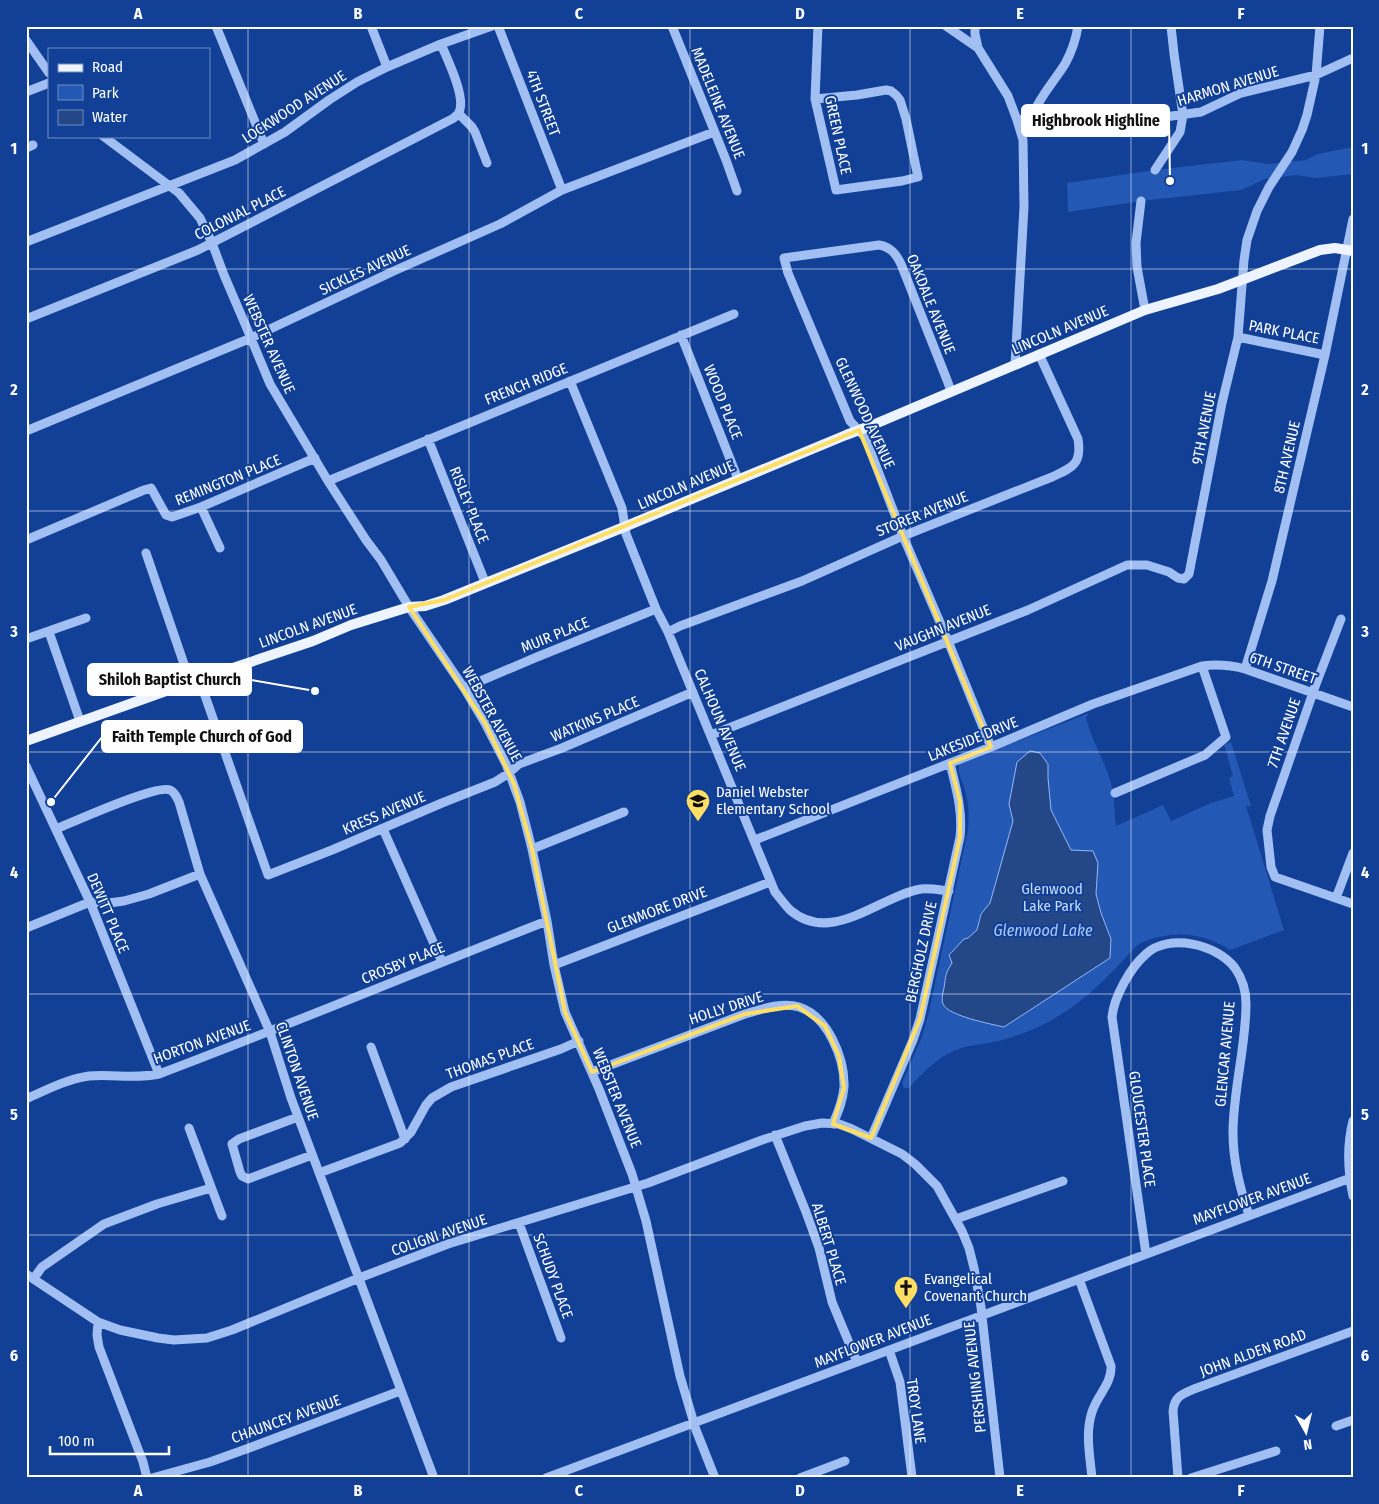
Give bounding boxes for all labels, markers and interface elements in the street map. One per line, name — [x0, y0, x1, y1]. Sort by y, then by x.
text: A — [133, 4, 143, 23]
text: B — [354, 4, 363, 23]
text: C — [575, 4, 584, 23]
text: D — [795, 4, 805, 23]
text: E — [1016, 4, 1024, 23]
text: F — [1237, 4, 1245, 23]
street label: MADELEINE AVENUE — [687, 45, 749, 161]
legend — [48, 48, 210, 138]
text: Road — [92, 58, 123, 76]
street label: HARMON AVENUE — [1175, 62, 1281, 110]
street label: LOCKWOOD AVENUE — [239, 67, 349, 147]
street label: 4TH STREET — [522, 67, 564, 139]
text: Park — [92, 84, 119, 102]
street label: GREEN PLACE — [821, 94, 855, 176]
callout: Highbrook Highline — [1022, 105, 1169, 136]
text: Water — [92, 108, 128, 126]
text: Highbrook Highline — [1032, 111, 1160, 130]
text: 1 — [11, 139, 17, 158]
text: 1 — [1362, 139, 1368, 158]
street label: COLONIAL PLACE — [191, 182, 289, 244]
street label: SICKLES AVENUE — [316, 241, 414, 299]
street label: OAKDALE AVENUE — [903, 251, 959, 357]
street label: WEBSTER AVENUE — [239, 292, 299, 396]
street label: LINCOLN AVENUE — [1009, 302, 1111, 358]
street label: PARK PLACE — [1247, 316, 1321, 348]
street label: GLENWOOD AVENUE — [831, 354, 899, 472]
street label: FRENCH RIDGE — [482, 359, 570, 409]
street label: WOOD PLACE — [700, 362, 746, 442]
text: 2 — [9, 380, 18, 399]
text: 2 — [1360, 380, 1369, 399]
street label: 9TH AVENUE — [1188, 390, 1220, 466]
street label: 8TH AVENUE — [1270, 419, 1304, 495]
street label: REMINGTON PLACE — [172, 451, 284, 509]
street label: LINCOLN AVENUE — [635, 457, 737, 513]
street label: RISLEY PLACE — [445, 464, 493, 546]
street label: STORER AVENUE — [874, 487, 970, 541]
street label: LINCOLN AVENUE — [257, 600, 359, 652]
street label: VAUGHN AVENUE — [893, 601, 993, 655]
street label: MUIR PLACE — [518, 613, 592, 657]
text: 3 — [9, 622, 18, 641]
text: 3 — [1360, 622, 1369, 641]
street label: 6TH STREET — [1247, 648, 1319, 688]
street label: WEBSTER AVENUE — [458, 663, 526, 765]
callout: Shiloh Baptist Church — [88, 664, 251, 695]
street label: CALHOUN AVENUE — [690, 666, 750, 774]
text: Shiloh Baptist Church — [99, 670, 241, 689]
street label: WATKINS PLACE — [548, 692, 642, 746]
street label: 7TH AVENUE — [1264, 696, 1304, 770]
street label: LAKESIDE DRIVE — [925, 713, 1021, 765]
callout: Faith Temple Church of God — [102, 721, 302, 752]
text: Faith Temple Church of God — [112, 727, 292, 746]
place label: Daniel Webster Elementary School — [716, 783, 830, 818]
street label: KRESS AVENUE — [340, 787, 428, 839]
school or university icon: Daniel Webster Elementary School — [685, 788, 711, 822]
text: 4 — [10, 863, 18, 882]
text: 4 — [1361, 863, 1369, 882]
street label: DEWITT PLACE — [83, 870, 133, 956]
park label: Glenwood Lake Park — [1021, 880, 1083, 915]
street label: GLENMORE DRIVE — [605, 883, 709, 937]
street label: BERGHOLZ DRIVE — [901, 900, 941, 1004]
water label: Glenwood Lake — [994, 921, 1093, 940]
street label: CROSBY PLACE — [359, 938, 447, 988]
street label: HOLLY DRIVE — [687, 988, 765, 1028]
street label: GLENCAR AVENUE — [1211, 1000, 1239, 1108]
street label: HORTON AVENUE — [151, 1016, 253, 1068]
street label: CLINTON AVENUE — [272, 1019, 322, 1123]
street label: THOMAS PLACE — [444, 1035, 536, 1083]
street label: WEBSTER AVENUE — [589, 1045, 645, 1151]
street label: GLOUCESTER PLACE — [1125, 1070, 1159, 1188]
text: 5 — [10, 1105, 18, 1124]
text: 5 — [1361, 1105, 1369, 1124]
street label: MAYFLOWER AVENUE — [1190, 1169, 1314, 1229]
street label: ALBERT PLACE — [808, 1201, 850, 1287]
street label: COLIGNI AVENUE — [389, 1210, 489, 1260]
street label: SCHUDY PLACE — [529, 1231, 577, 1321]
place label: Evangelical Covenant Church — [924, 1270, 1027, 1305]
church icon: Evangelical Covenant Church — [893, 1275, 919, 1309]
street label: MAYFLOWER AVENUE — [812, 1310, 934, 1372]
street label: PERSHING AVENUE — [960, 1320, 990, 1434]
street label: JOHN ALDEN ROAD — [1197, 1325, 1309, 1381]
text: 6 — [10, 1346, 18, 1365]
text: 6 — [1361, 1346, 1369, 1365]
street label: TROY LANE — [903, 1377, 929, 1445]
street label: CHAUNCEY AVENUE — [229, 1391, 343, 1447]
north arrow — [1282, 1406, 1332, 1456]
scale bar — [50, 1424, 169, 1456]
text: 100 m — [58, 1432, 95, 1450]
text: N — [1302, 1435, 1313, 1453]
text: A — [133, 1481, 143, 1500]
text: B — [354, 1481, 363, 1500]
text: C — [575, 1481, 584, 1500]
text: D — [795, 1481, 805, 1500]
text: E — [1016, 1481, 1024, 1500]
text: F — [1237, 1481, 1245, 1500]

